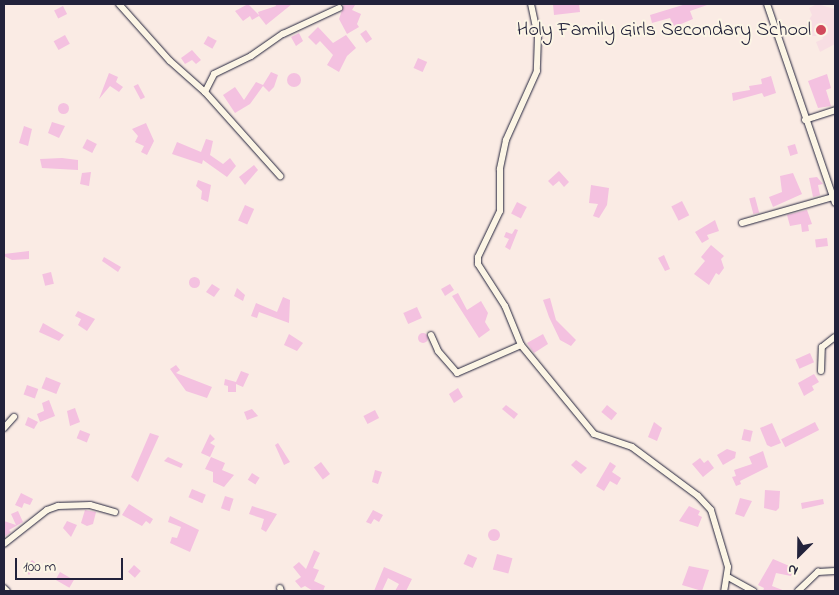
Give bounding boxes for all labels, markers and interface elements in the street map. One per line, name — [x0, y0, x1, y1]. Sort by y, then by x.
place label: Holy Family Girls Secondary School — [517, 18, 811, 42]
marker: Holy Family Girls Secondary School — [815, 24, 827, 36]
north arrow — [774, 530, 824, 580]
scale bar — [18, 548, 125, 580]
text: 100 m — [23, 556, 56, 578]
text: N — [784, 558, 801, 581]

